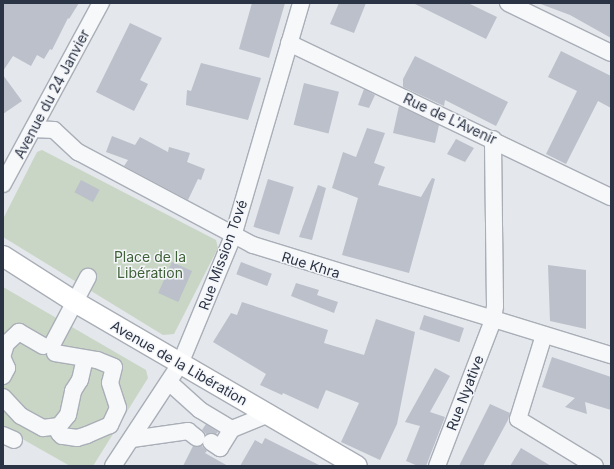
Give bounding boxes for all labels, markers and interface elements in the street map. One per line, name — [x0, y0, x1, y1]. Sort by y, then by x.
street label: Avenue du 24 Janvier — [11, 27, 93, 161]
street label: Rue de L'Avenir — [401, 90, 499, 148]
street label: Rue Mission Tové — [195, 198, 251, 312]
street label: Rue Khra — [280, 248, 342, 282]
park label: Place de la Libération — [114, 249, 186, 282]
street label: Avenue de la Libération — [108, 317, 250, 409]
street label: Rue Nyative — [443, 353, 487, 433]

